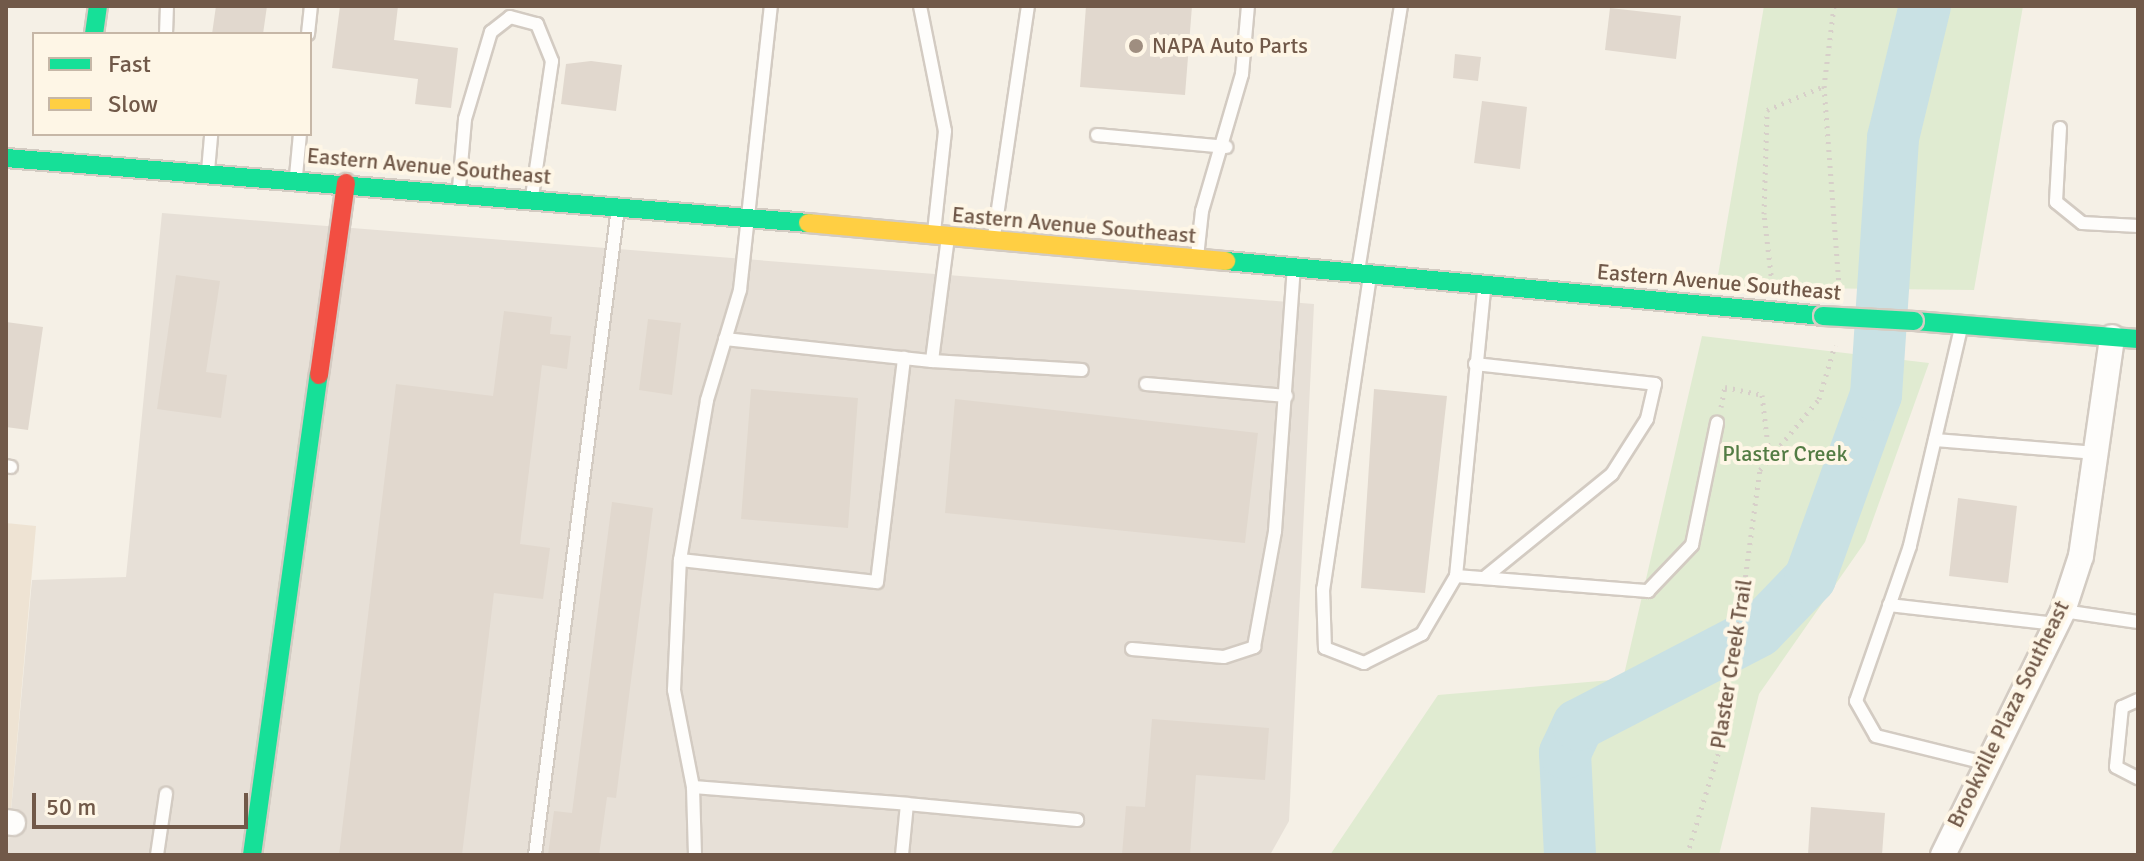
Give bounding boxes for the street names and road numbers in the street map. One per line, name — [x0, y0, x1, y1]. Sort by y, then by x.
street label: Eastern Avenue Southeast — [306, 142, 552, 190]
street label: Eastern Avenue Southeast — [951, 201, 1197, 249]
street label: Eastern Avenue Southeast — [1596, 258, 1842, 306]
street label: Plaster Creek Trail — [1705, 577, 1757, 751]
street label: Brookville Plaza Southeast — [1941, 596, 2075, 832]

